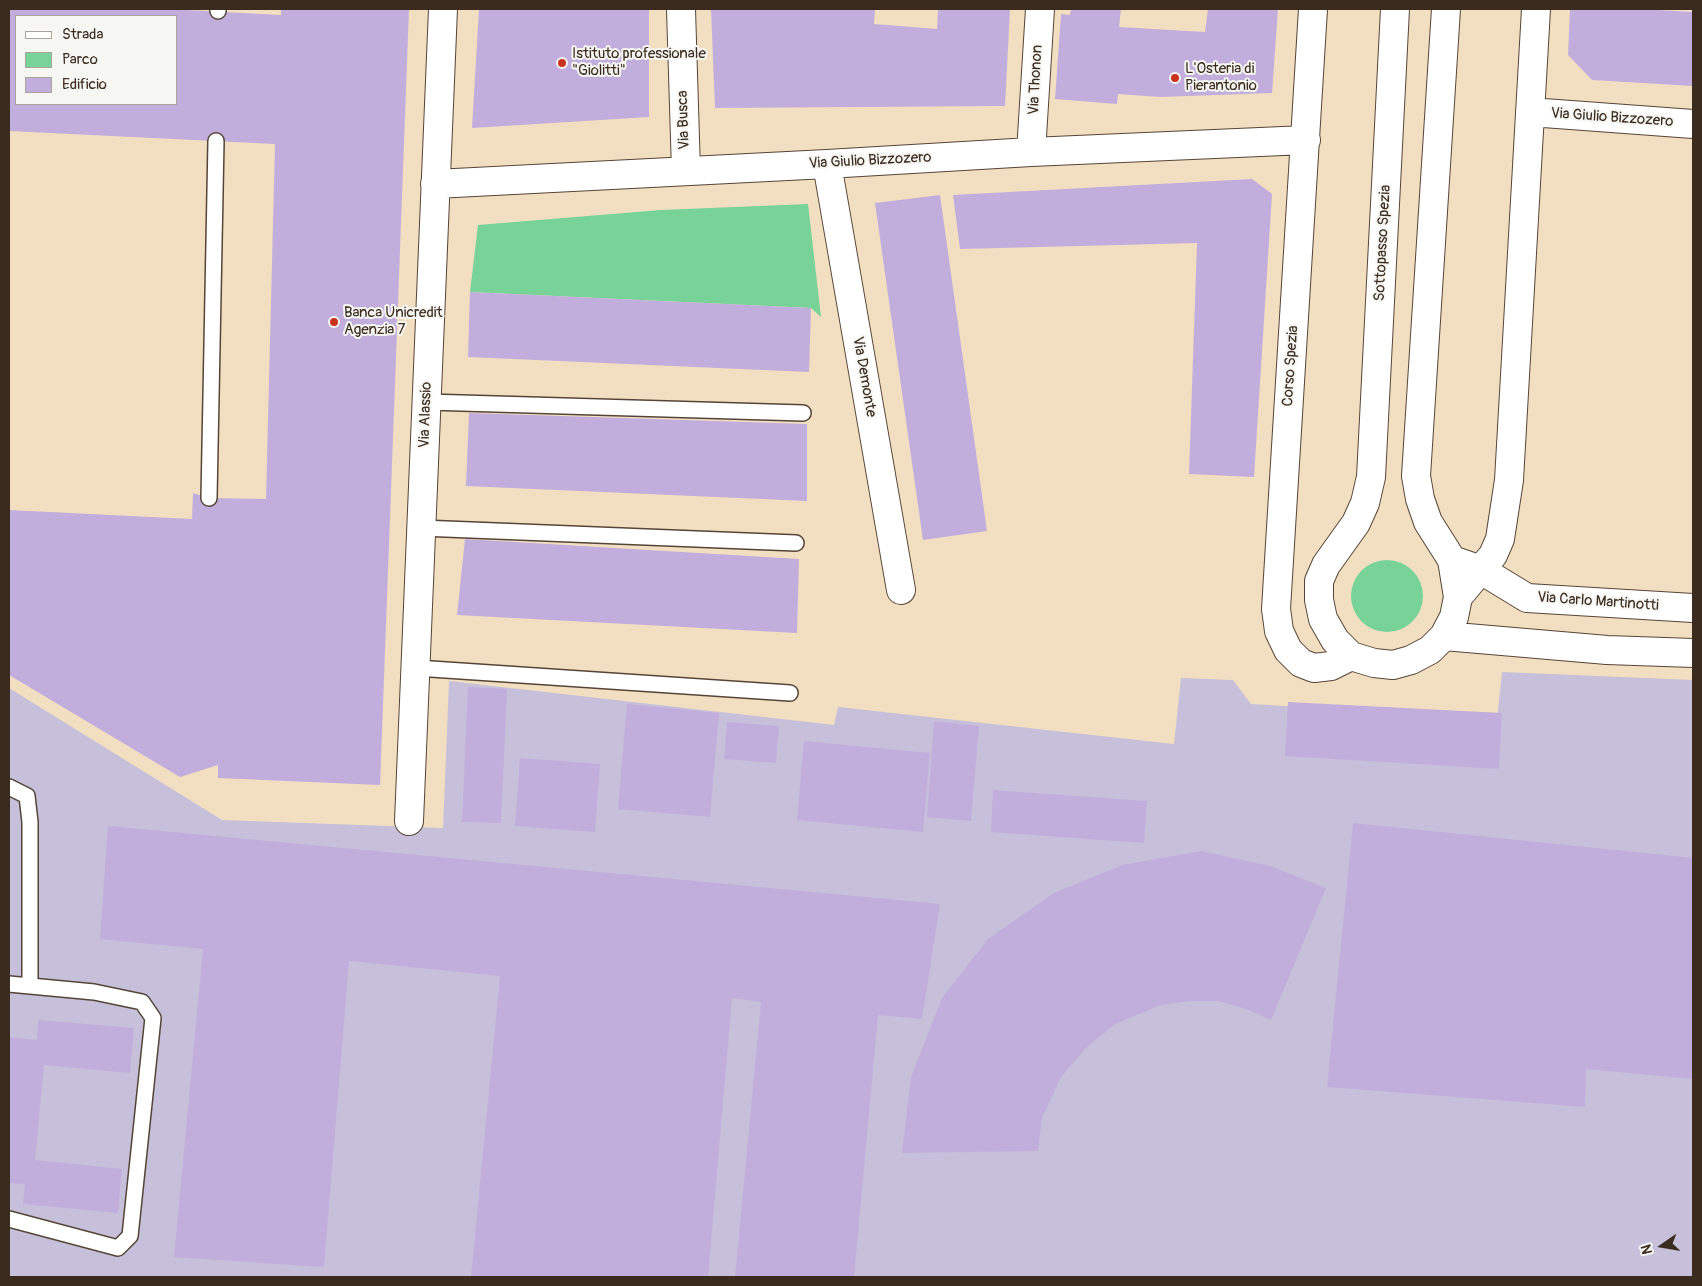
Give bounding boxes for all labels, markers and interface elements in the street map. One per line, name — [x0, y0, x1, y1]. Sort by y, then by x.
legend — [15, 15, 178, 105]
text: Strada — [62, 25, 103, 44]
street label: Via Thonon — [1025, 44, 1047, 116]
place label: Istituto professionale "Giolitti" — [572, 45, 706, 80]
text: Parco — [62, 50, 98, 69]
marker: Istituto professionale "Giolitti" — [556, 57, 568, 69]
place label: L'Osteria di Pierantonio — [1185, 60, 1257, 95]
marker: L'Osteria di Pierantonio — [1169, 72, 1181, 84]
text: Edificio — [62, 75, 107, 94]
street label: Via Busca — [674, 90, 694, 150]
street label: Via Giulio Bizzozero — [1550, 105, 1674, 131]
street label: Via Giulio Bizzozero — [808, 149, 932, 173]
street label: Sottopasso Spezia — [1371, 184, 1395, 302]
place label: Banca Unicredit Agenzia 7 — [344, 304, 443, 339]
marker: Banca Unicredit Agenzia 7 — [328, 316, 340, 328]
street label: Corso Spezia — [1279, 325, 1303, 407]
street label: Via Demonte — [848, 335, 880, 419]
street label: Via Alassio — [416, 382, 436, 448]
street label: Via Carlo Martinotti — [1537, 589, 1659, 615]
north arrow — [1637, 1221, 1687, 1271]
text: N — [1638, 1243, 1656, 1256]

